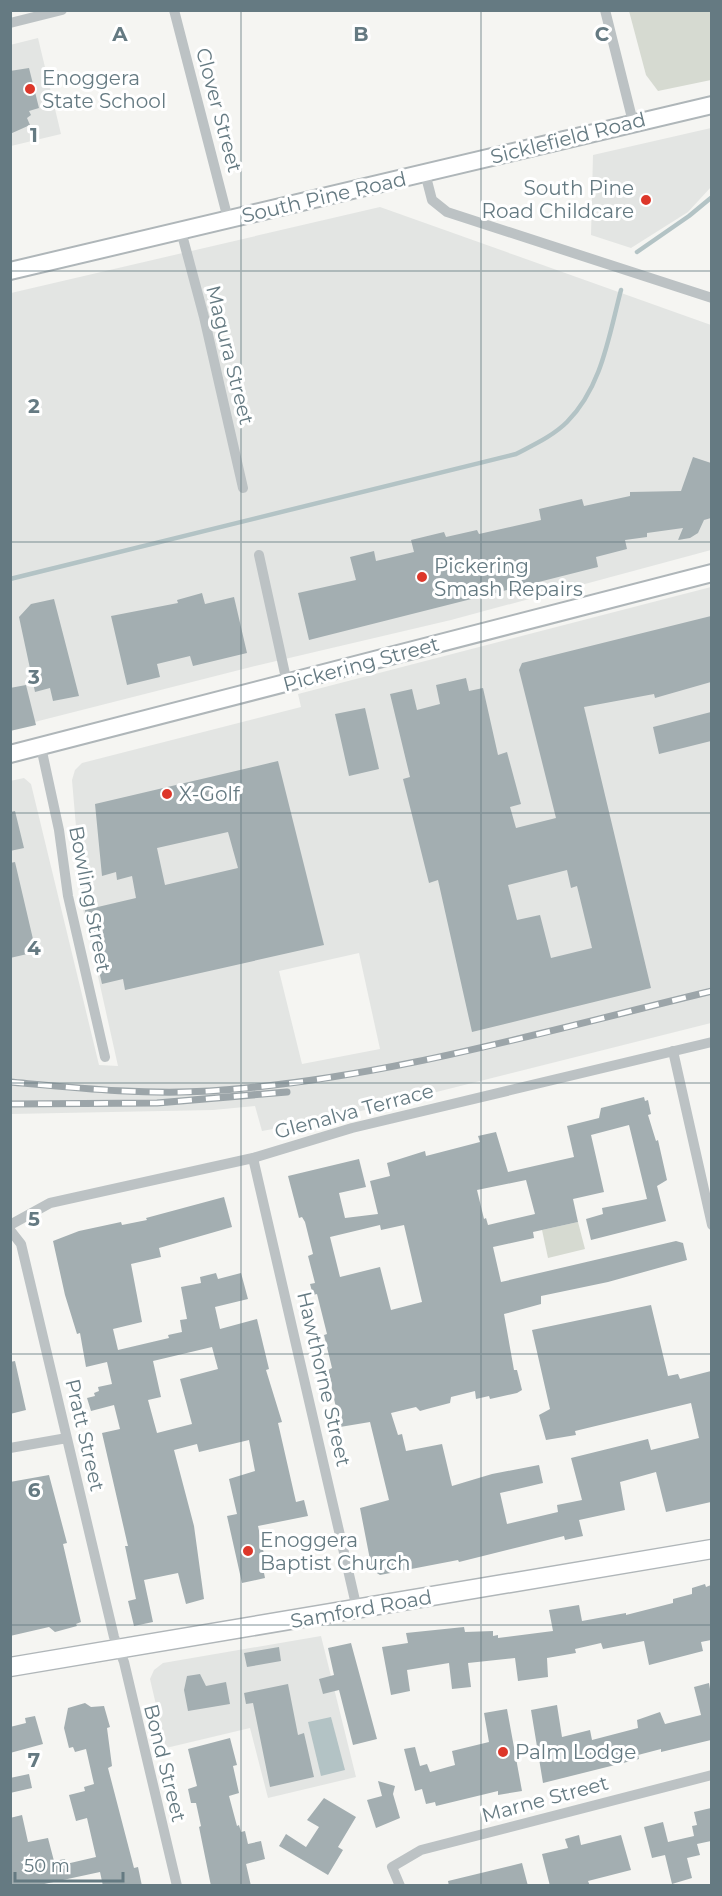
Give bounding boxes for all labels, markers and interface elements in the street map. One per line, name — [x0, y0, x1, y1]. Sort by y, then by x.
text: A — [111, 22, 128, 46]
text: B — [353, 22, 369, 46]
text: C — [595, 22, 610, 46]
street label: Clover Street — [191, 45, 247, 175]
place label: Enoggera State School — [42, 66, 166, 113]
marker: Enoggera State School — [23, 82, 37, 96]
street label: Sicklefield Road — [488, 107, 648, 169]
text: 1 — [30, 123, 38, 147]
street label: South Pine Road — [239, 166, 409, 228]
place label: South Pine Road Childcare — [482, 176, 634, 223]
marker: South Pine Road Childcare — [639, 193, 653, 207]
street label: Magura Street — [201, 283, 259, 427]
text: 2 — [28, 394, 40, 418]
place label: Pickering Smash Repairs — [434, 554, 583, 601]
marker: Pickering Smash Repairs — [415, 570, 429, 584]
street label: Pickering Street — [280, 632, 442, 696]
text: 3 — [27, 665, 40, 689]
place label: X-Golf — [179, 782, 241, 806]
marker: X-Golf — [160, 787, 174, 801]
street label: Bowling Street — [64, 824, 116, 974]
text: 4 — [27, 936, 41, 960]
street label: Glenalva Terrace — [272, 1078, 436, 1144]
text: 5 — [28, 1207, 40, 1231]
street label: Hawthorne Street — [292, 1289, 356, 1469]
street label: Pratt Street — [60, 1376, 110, 1494]
text: 6 — [28, 1478, 41, 1502]
place label: Enoggera Baptist Church — [260, 1528, 411, 1575]
marker: Enoggera Baptist Church — [241, 1544, 255, 1558]
street label: Samford Road — [288, 1585, 434, 1633]
street label: Bond Street — [139, 1702, 191, 1824]
place label: Palm Lodge — [515, 1740, 636, 1764]
marker: Palm Lodge — [496, 1745, 510, 1759]
text: 7 — [28, 1748, 40, 1772]
street label: Marne Street — [479, 1771, 611, 1827]
scale bar — [15, 1845, 123, 1883]
text: 50 m — [24, 1855, 70, 1877]

